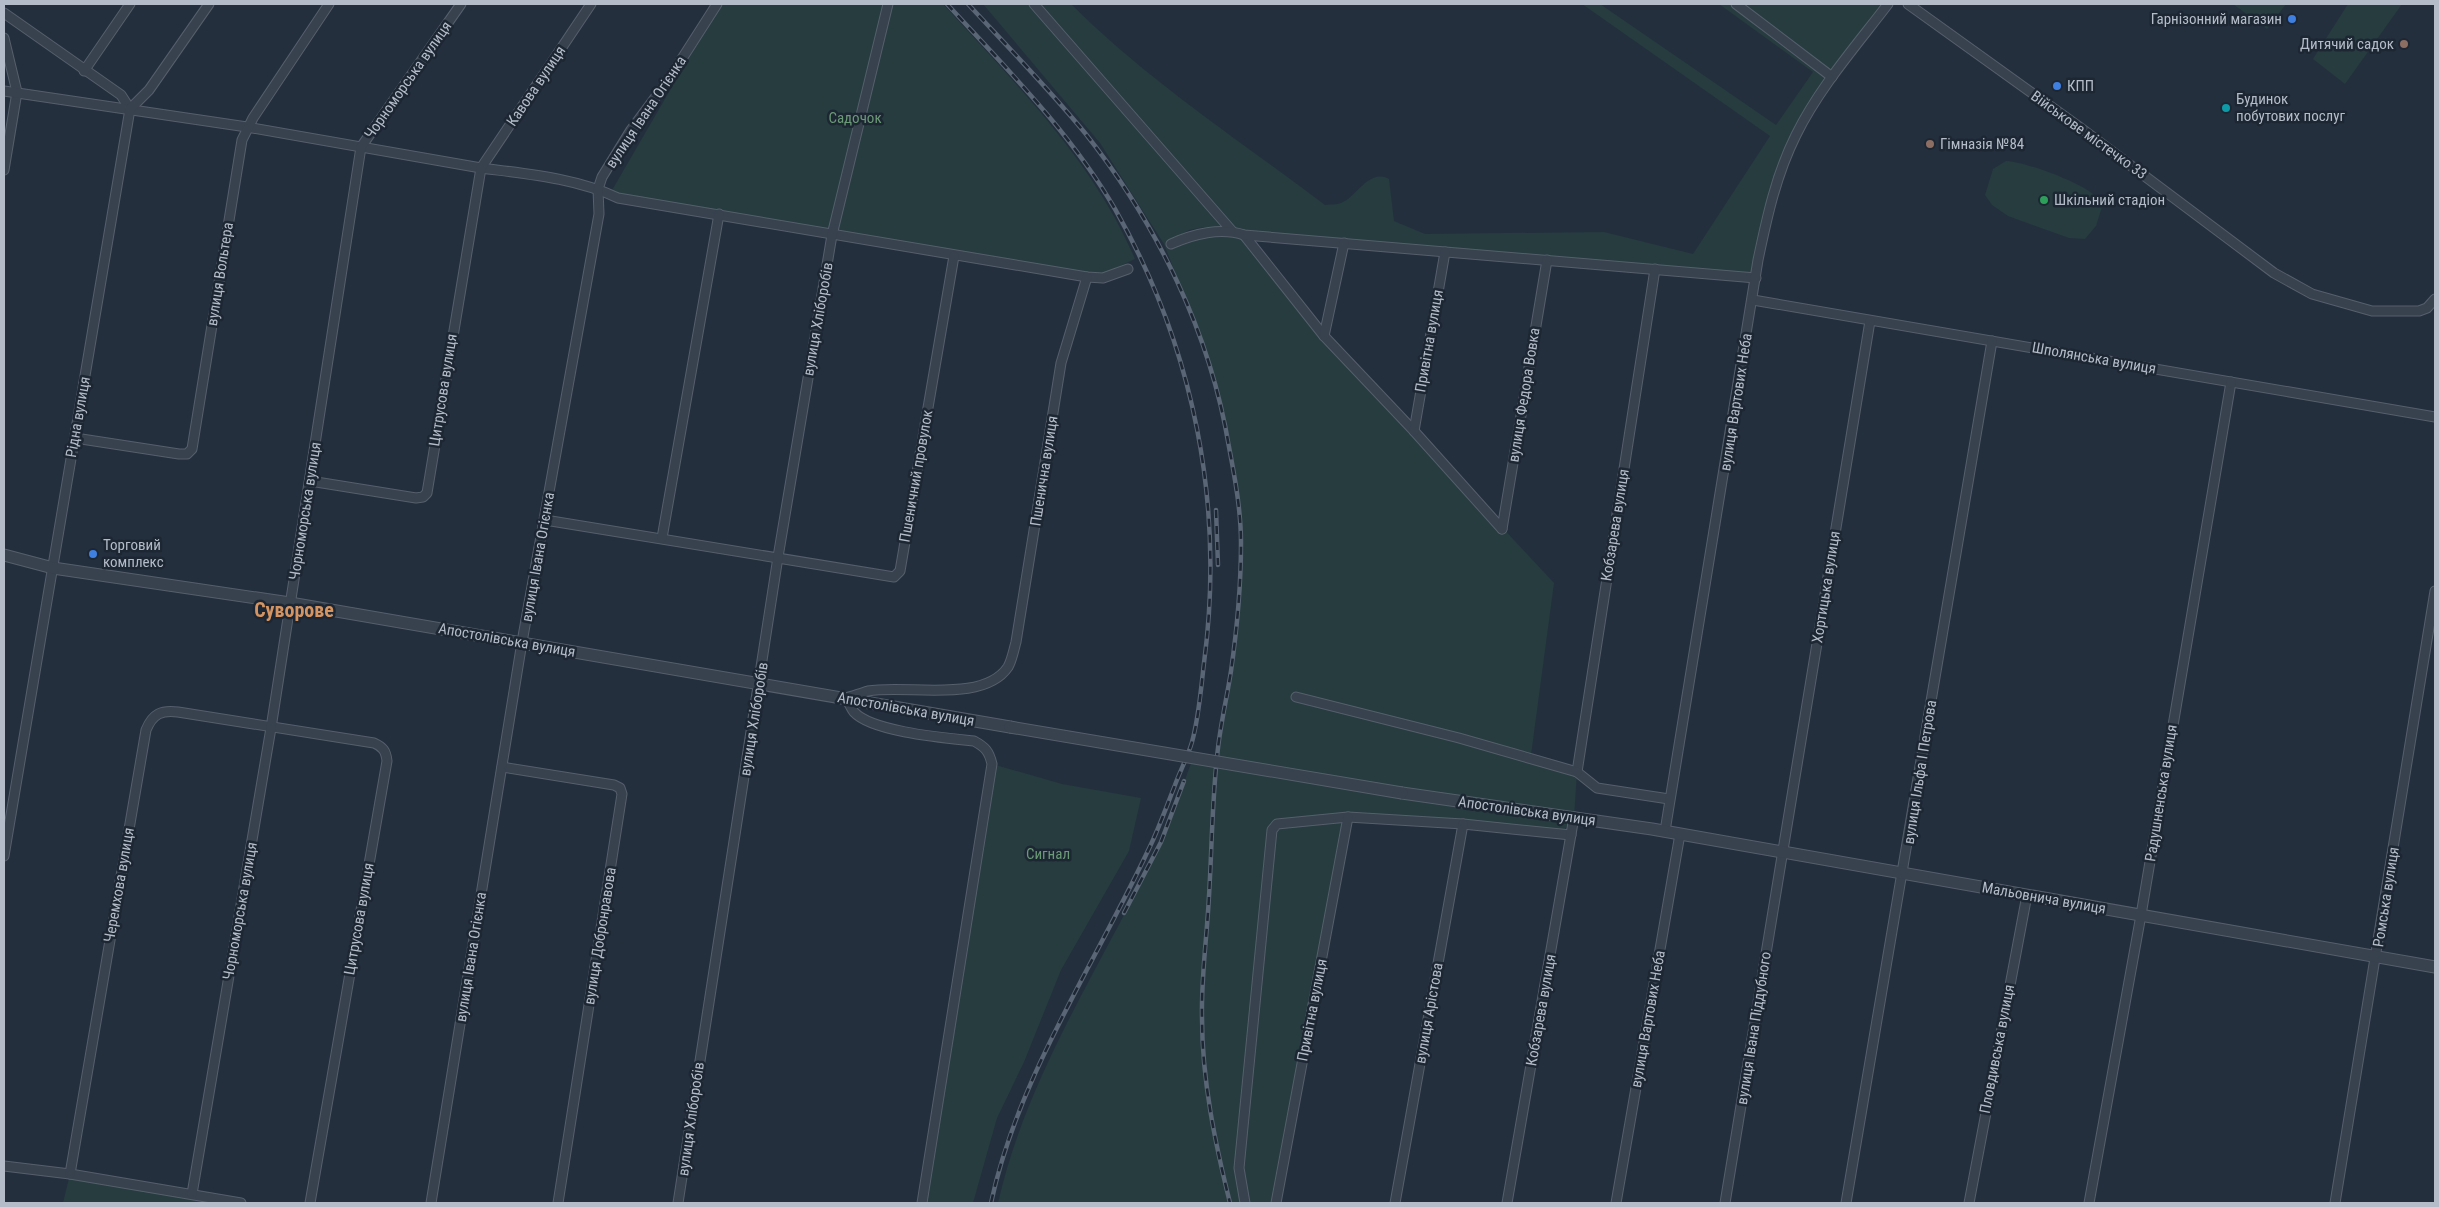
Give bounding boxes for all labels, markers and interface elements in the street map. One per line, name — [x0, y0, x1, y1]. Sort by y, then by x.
place label: Гарнізонний магазин — [2151, 10, 2282, 28]
marker: Гарнізонний магазин — [2286, 13, 2298, 25]
street label: Чорноморська вулиця — [361, 18, 455, 142]
place label: Дитячий садок — [2300, 35, 2394, 53]
marker: Дитячий садок — [2398, 38, 2410, 50]
street label: Кавова вулиця — [503, 43, 569, 129]
street label: вулиця Івана Огієнка — [602, 53, 690, 171]
place label: КПП — [2067, 77, 2094, 95]
marker: КПП — [2051, 80, 2063, 92]
street label: Військове містечко 33 — [2028, 87, 2150, 183]
place label: Будинок побутових послуг — [2236, 90, 2346, 125]
marker: Будинок побутових послуг — [2220, 102, 2232, 114]
park label: Садочок — [828, 109, 882, 127]
place label: Гімназія №84 — [1940, 135, 2024, 153]
marker: Гімназія №84 — [1924, 138, 1936, 150]
place label: Шкільний стадіон — [2054, 191, 2165, 209]
marker: Шкільний стадіон — [2038, 194, 2050, 206]
street label: вулиця Вольтера — [203, 221, 237, 327]
street label: вулиця Хліборобів — [799, 261, 837, 377]
street label: Привітна вулиця — [1411, 288, 1447, 394]
street label: вулиця Федора Вовка — [1504, 327, 1544, 463]
street label: Цитрусова вулиця — [425, 332, 461, 448]
street label: вулиця Вартових Неба — [1716, 332, 1756, 472]
street label: Шполянська вулиця — [2031, 338, 2157, 378]
street label: Рідна вулиця — [62, 375, 94, 459]
street label: Пшеничний провулок — [895, 408, 937, 544]
street label: Пшенична вулиця — [1026, 415, 1062, 527]
street label: Чорноморська вулиця — [285, 441, 325, 581]
street label: Кобзарева вулиця — [1597, 468, 1633, 582]
street label: вулиця Івана Огієнка — [518, 491, 558, 623]
street label: Хортицька вулиця — [1808, 530, 1844, 644]
place label: Торговий комплекс — [103, 536, 164, 571]
marker: Торговий комплекс — [87, 548, 99, 560]
district label: Суворове — [254, 598, 334, 622]
street label: Апостолівська вулиця — [437, 619, 577, 661]
street label: вулиця Хліборобів — [736, 661, 772, 777]
street label: Апостолівська вулиця — [836, 688, 976, 730]
street label: вулиця Ільфа І Петрова — [1900, 699, 1940, 845]
street label: Радушненська вулиця — [2141, 723, 2181, 863]
street label: Апостолівська вулиця — [1457, 792, 1597, 830]
street label: Черемхова вулиця — [100, 826, 138, 944]
street label: Чорноморська вулиця — [219, 841, 261, 981]
park label: Сигнал — [1026, 845, 1070, 863]
street label: Ромська вулиця — [2369, 846, 2403, 948]
street label: Цитрусова вулиця — [340, 861, 378, 977]
street label: вулиця Добронравова — [580, 866, 620, 1006]
street label: Мальовнича вулиця — [1981, 878, 2107, 918]
street label: вулиця Івана Огієнка — [452, 891, 490, 1023]
street label: вулиця Вартових Неба — [1627, 949, 1669, 1089]
street label: вулиця Івана Піддубного — [1733, 950, 1775, 1106]
street label: Кобзарева вулиця — [1522, 953, 1560, 1067]
street label: Привітна вулиця — [1293, 957, 1331, 1063]
street label: вулиця Арістова — [1411, 961, 1447, 1065]
street label: Пловдивська вулиця — [1976, 983, 2018, 1115]
street label: вулиця Хліборобів — [674, 1061, 708, 1177]

